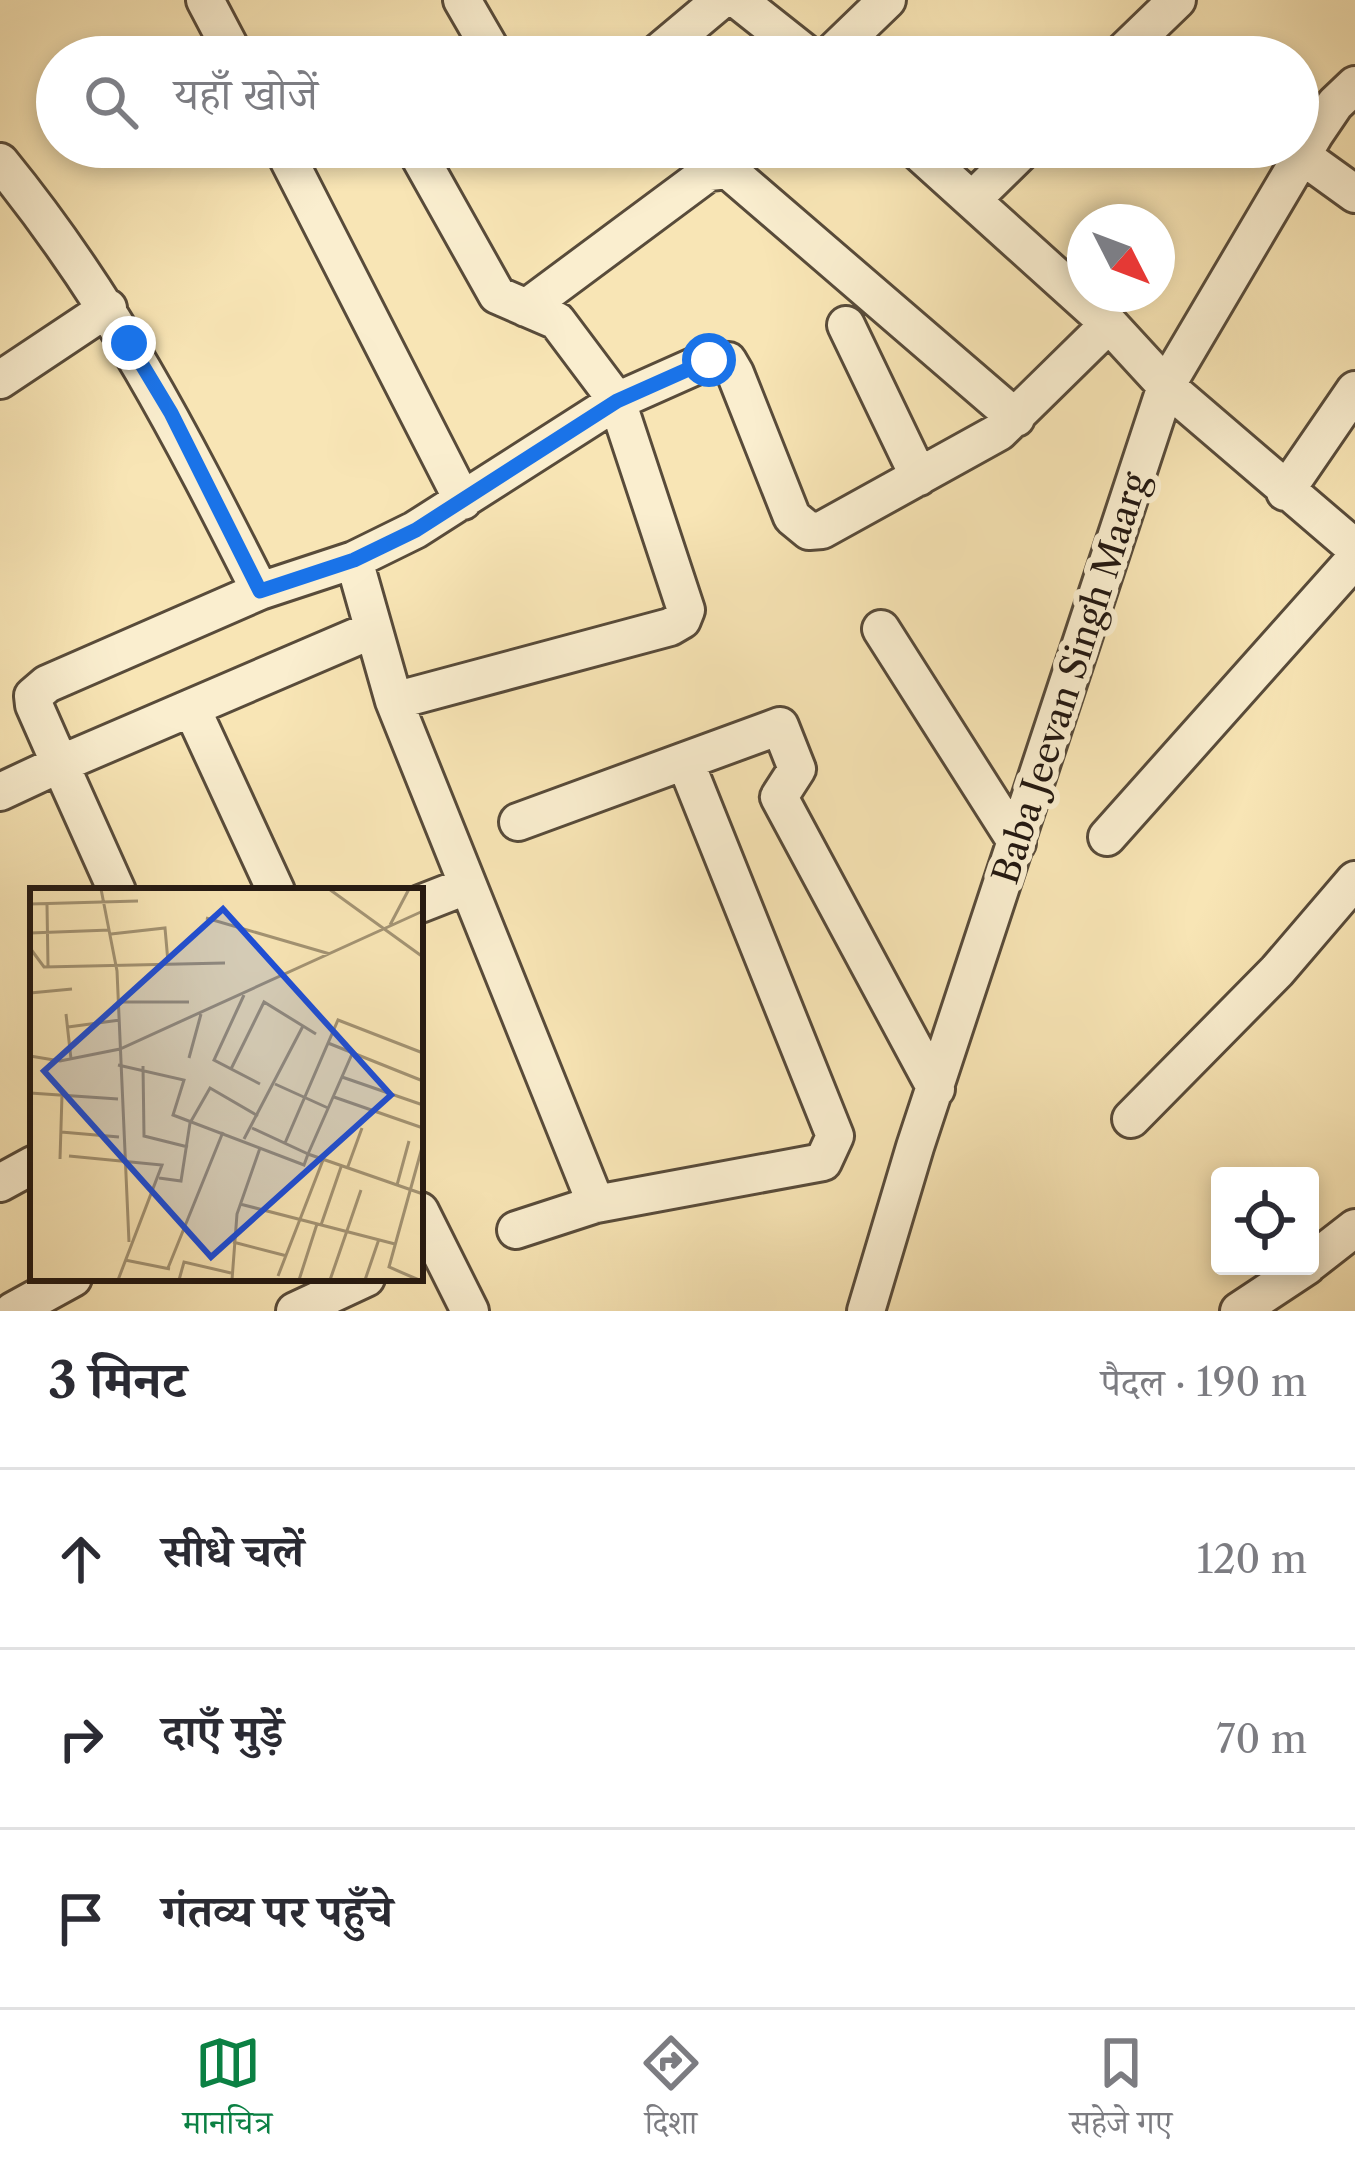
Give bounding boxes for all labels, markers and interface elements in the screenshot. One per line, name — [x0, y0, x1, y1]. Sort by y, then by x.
search box — [36, 36, 1319, 168]
text: यहाँ खोजें — [174, 66, 318, 122]
icon: search — [78, 69, 144, 135]
north arrow — [1067, 204, 1175, 312]
route end — [102, 316, 156, 370]
route start — [682, 333, 736, 387]
street label: Baba Jeevan Singh Maarg — [983, 466, 1158, 889]
inset map — [30, 888, 423, 1281]
map controls — [1211, 1167, 1319, 1275]
button: locate — [1211, 1167, 1319, 1275]
text: 3 मिनट — [48, 1349, 186, 1411]
text: पैदल · 190 m — [1101, 1358, 1307, 1406]
text: सीधे चलें — [162, 1523, 304, 1579]
icon: ahead — [48, 1526, 114, 1592]
text: 120 m — [1197, 1535, 1307, 1583]
text: दाएँ मुड़ें — [162, 1703, 283, 1759]
icon: right — [48, 1706, 114, 1772]
text: 70 m — [1216, 1715, 1307, 1763]
text: गंतव्य पर पहुँचे — [162, 1883, 393, 1939]
icon: arrive — [48, 1886, 114, 1952]
tab: मानचित्र — [183, 2030, 272, 2155]
tab: दिशा — [638, 2030, 704, 2155]
tab: सहेजे गए — [1070, 2030, 1172, 2155]

